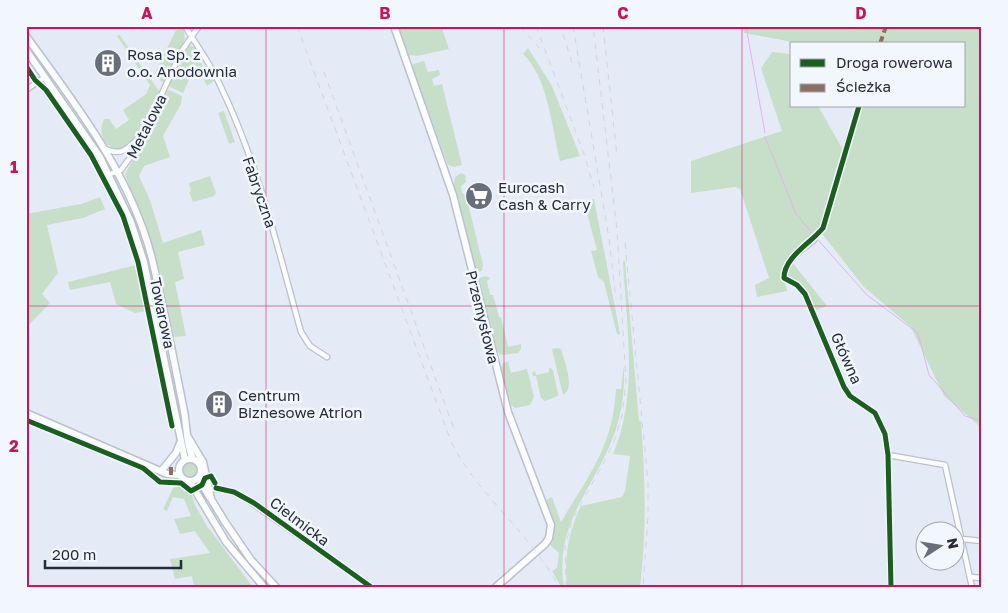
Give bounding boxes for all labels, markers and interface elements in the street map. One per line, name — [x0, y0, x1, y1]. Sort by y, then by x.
text: A — [141, 3, 153, 23]
text: B — [379, 3, 391, 23]
text: C — [617, 3, 629, 23]
text: D — [855, 3, 867, 23]
legend — [790, 42, 966, 108]
place label: Rosa Sp. z o.o. Anodownia — [127, 45, 237, 80]
building icon: Rosa Sp. z o.o. Anodownia — [93, 48, 123, 78]
text: Droga rowerowa — [836, 53, 953, 71]
text: Ścieżka — [836, 77, 891, 95]
street label: Metalowa — [122, 91, 170, 161]
street label: Fabryczna — [239, 154, 281, 230]
text: 1 — [10, 157, 18, 177]
place label: Eurocash Cash & Carry — [498, 178, 591, 213]
supermarket icon: Eurocash Cash & Carry — [464, 181, 494, 211]
street label: Przemysłowa — [463, 268, 503, 366]
street label: Towarowa — [147, 276, 179, 350]
street label: Główna — [828, 329, 866, 387]
place label: Centrum Biznesowe Atrion — [238, 386, 362, 421]
building icon: Centrum Biznesowe Atrion — [204, 389, 234, 419]
text: 2 — [9, 436, 19, 456]
street label: Cielmicka — [267, 493, 333, 549]
north arrow — [916, 520, 966, 570]
text: N — [944, 536, 963, 550]
scale bar — [45, 538, 181, 570]
text: 200 m — [52, 545, 96, 563]

